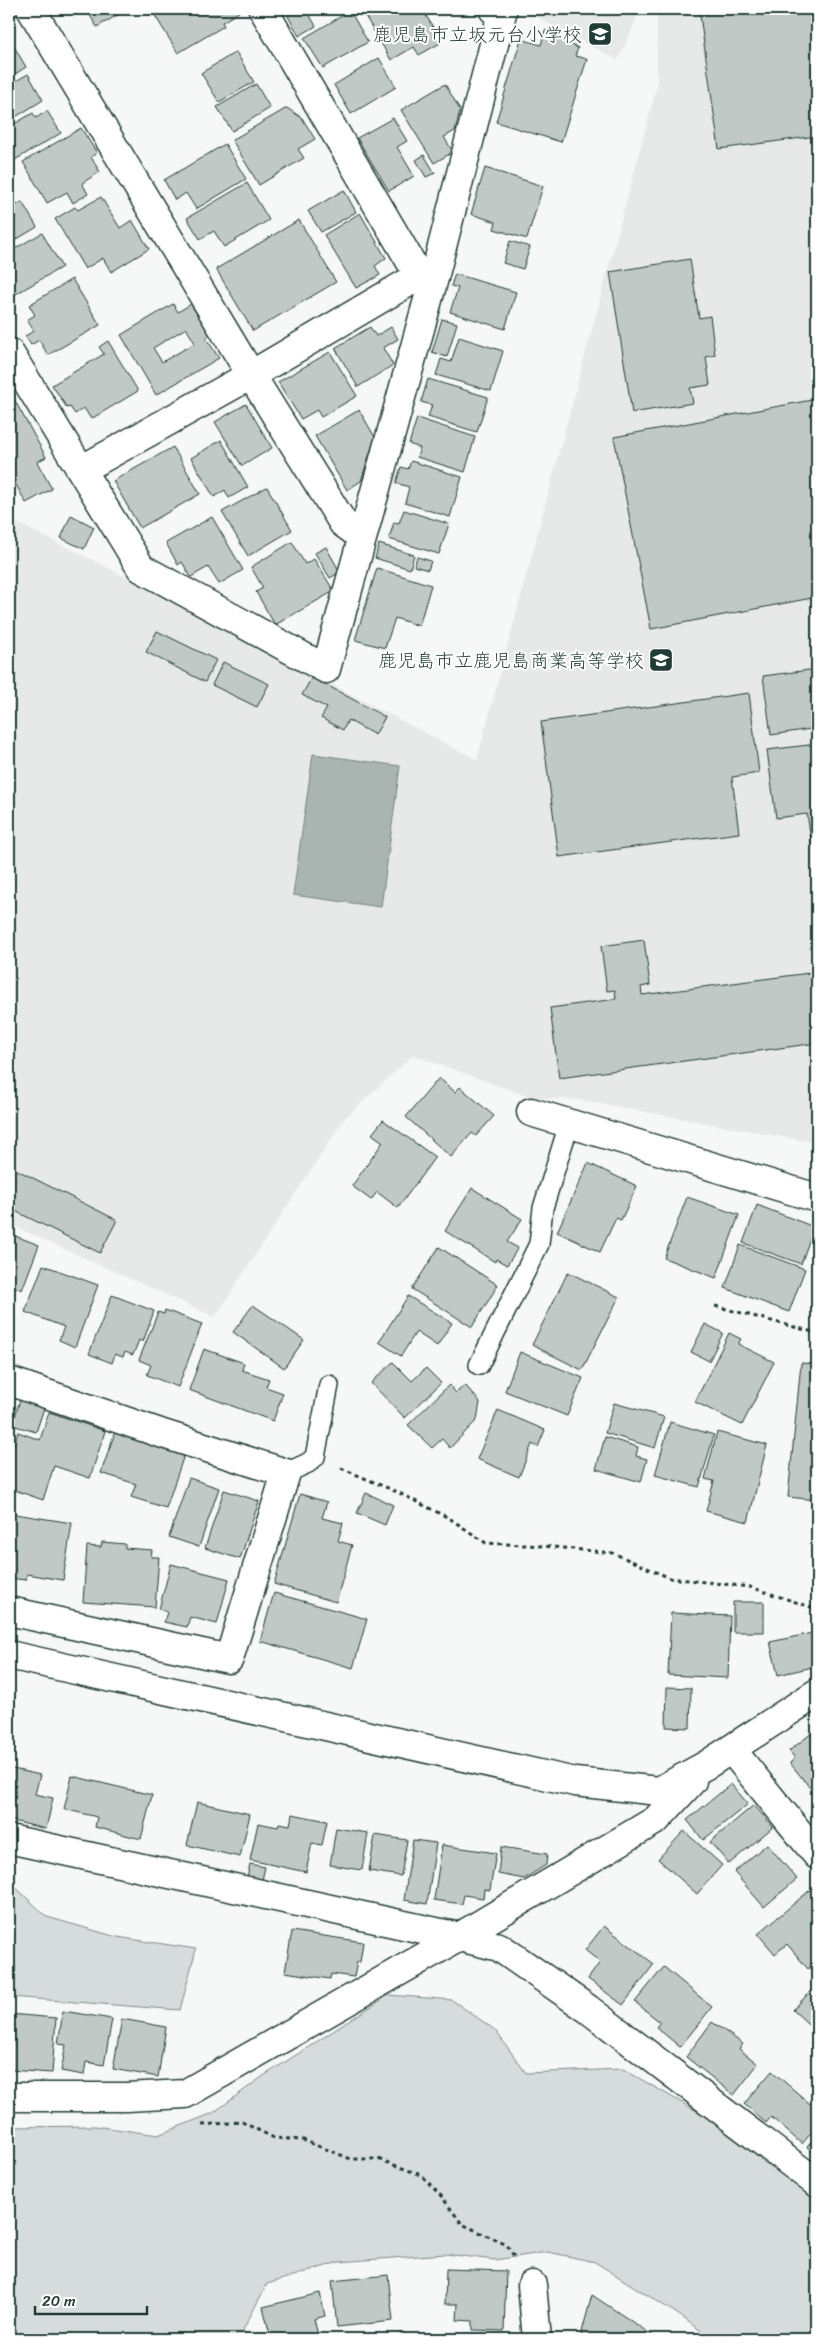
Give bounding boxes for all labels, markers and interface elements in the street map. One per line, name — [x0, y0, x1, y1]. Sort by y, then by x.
place label: 鹿児島市立坂元台小学校 — [373, 18, 582, 51]
school or university icon: 鹿児島市立坂元台小学校 — [587, 21, 613, 47]
place label: 鹿児島市立鹿児島商業高等学校 — [378, 644, 644, 677]
school or university icon: 鹿児島市立鹿児島商業高等学校 — [648, 647, 674, 673]
scale bar — [35, 2283, 148, 2315]
text: 20 m — [42, 2288, 76, 2314]

